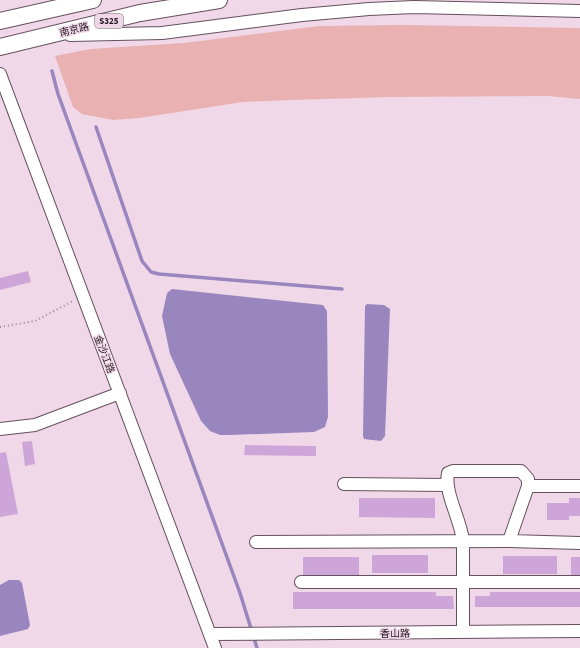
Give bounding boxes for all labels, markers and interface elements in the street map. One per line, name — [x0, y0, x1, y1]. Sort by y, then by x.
road number: S325 — [95, 14, 123, 28]
street label: 南京路 — [58, 20, 90, 40]
street label: 金沙江路 — [90, 333, 118, 376]
street label: 香山路 — [380, 627, 410, 641]

